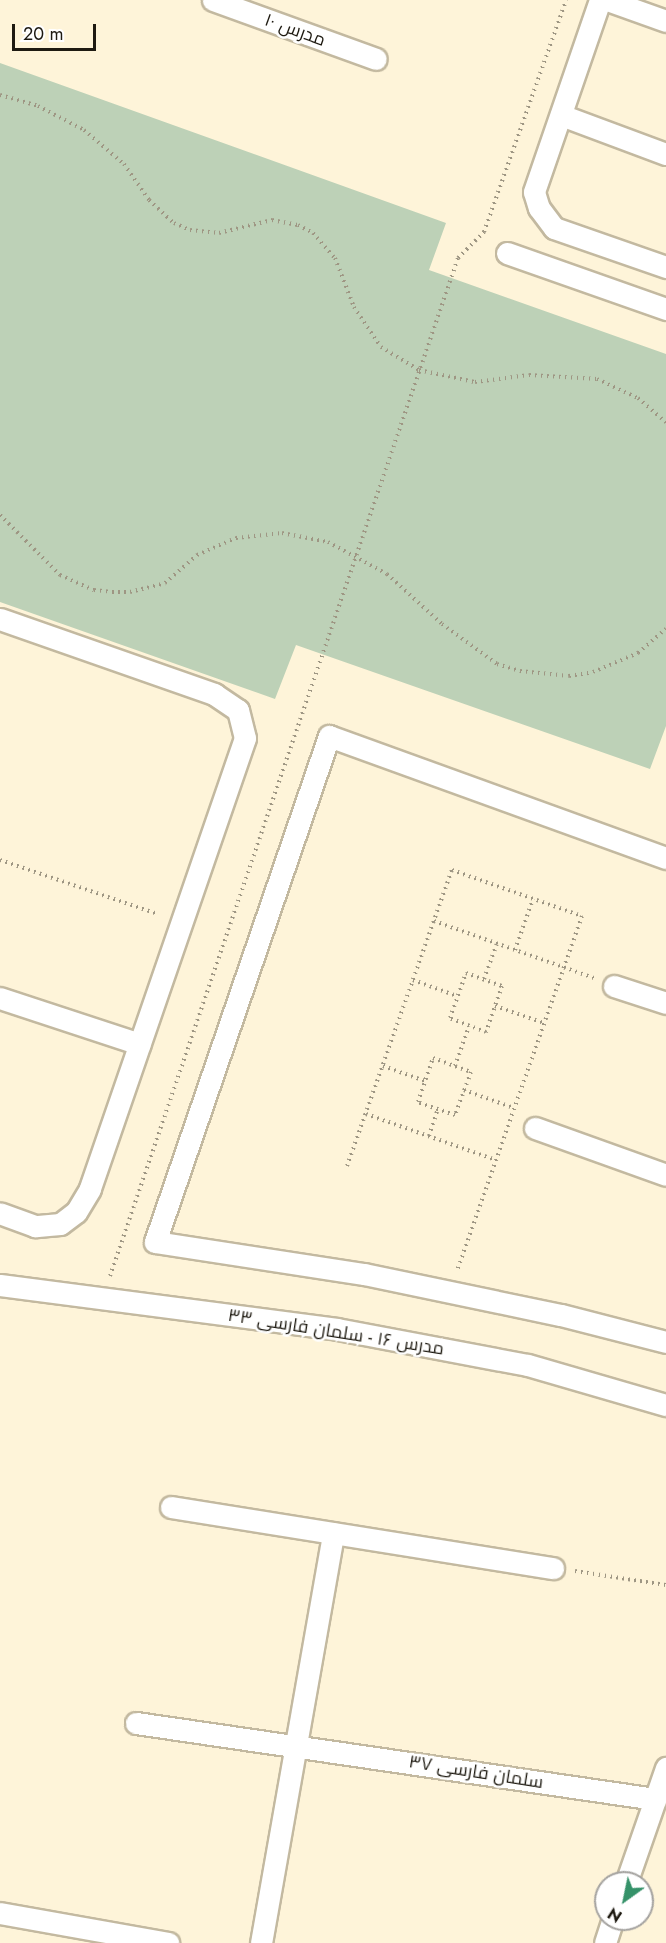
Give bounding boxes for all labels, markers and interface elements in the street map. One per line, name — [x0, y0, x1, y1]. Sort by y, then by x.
street label: مدرس ۱۰ — [262, 9, 328, 51]
scale bar — [15, 12, 99, 50]
text: 20 m — [23, 21, 63, 47]
street label: مدرس ۱۶ - سلمان فارسی ۳۳ — [226, 1304, 446, 1360]
street label: سلمان فارسی ۳۷ — [407, 1751, 545, 1793]
north arrow — [594, 1871, 654, 1931]
text: N — [603, 1902, 627, 1928]

